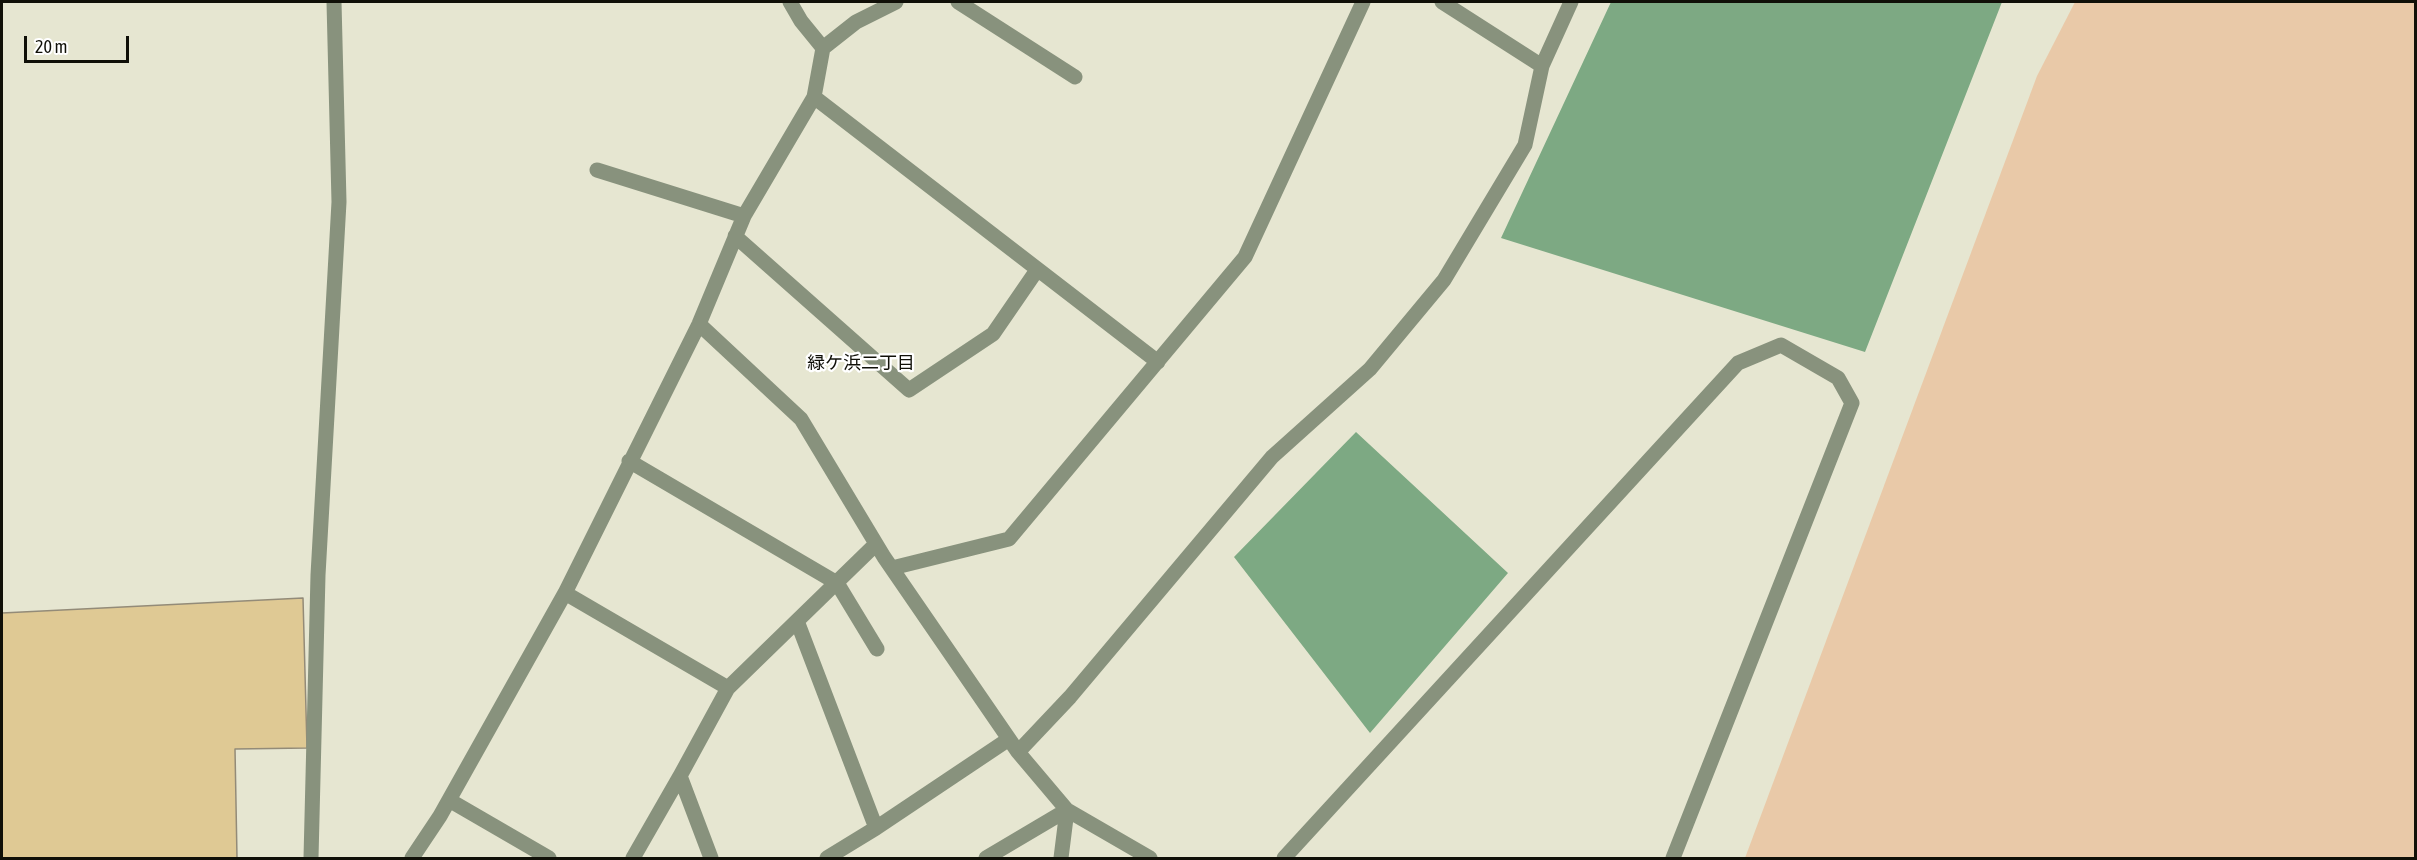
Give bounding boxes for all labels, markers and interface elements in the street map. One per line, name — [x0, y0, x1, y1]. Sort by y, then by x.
scale bar — [27, 24, 132, 62]
text: 20 m — [35, 36, 67, 57]
district label: 緑ケ浜二丁目 — [807, 352, 915, 374]

